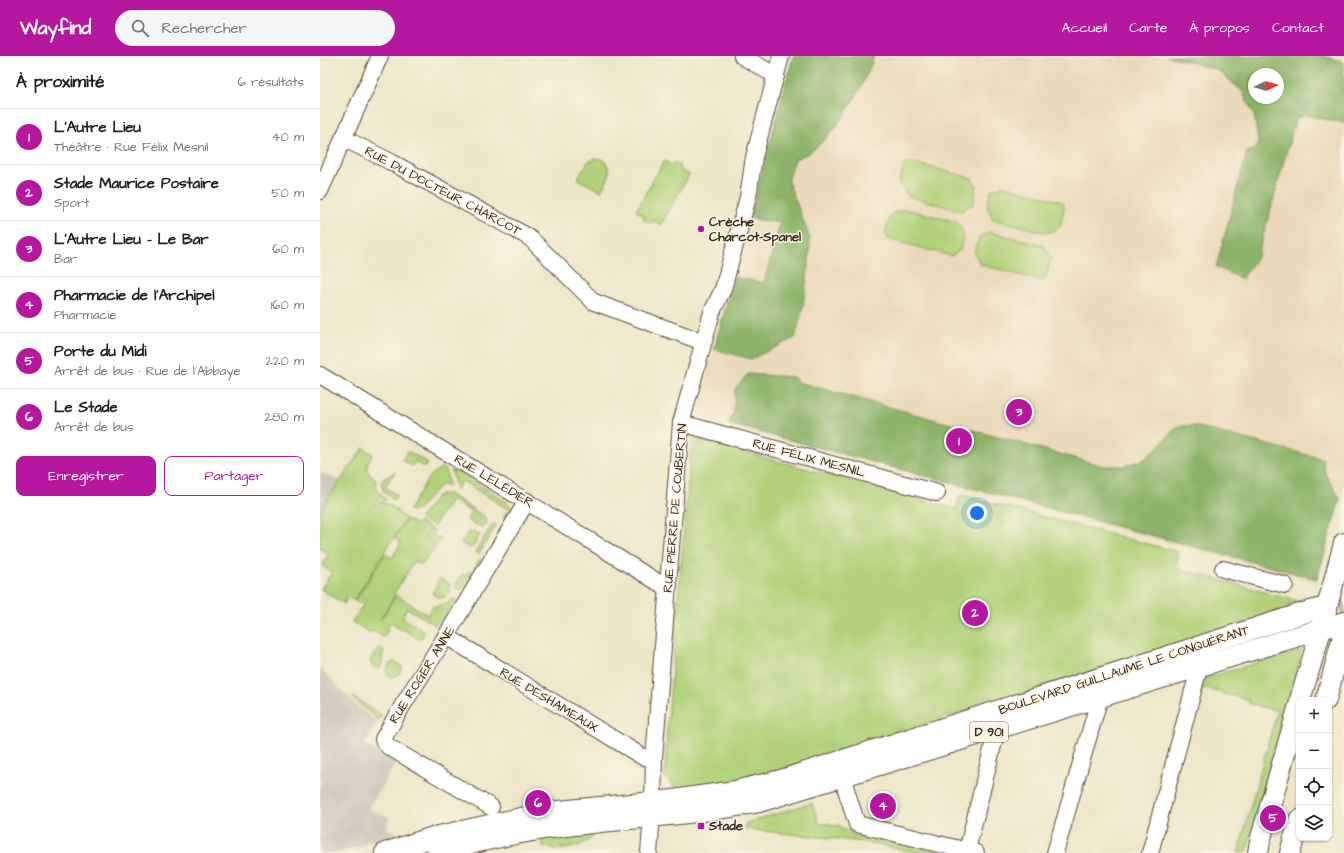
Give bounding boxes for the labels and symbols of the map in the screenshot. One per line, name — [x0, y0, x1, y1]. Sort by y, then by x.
north arrow — [1248, 68, 1284, 104]
street label: RUE DU DOCTEUR CHARCOT — [362, 142, 525, 240]
place label: Crèche Charcot-Spanel — [709, 213, 801, 247]
marker: Crèche Charcot-Spanel — [696, 224, 706, 234]
pin: 3 — [1006, 397, 1032, 427]
street label: RUE PIERRE DE COUBERTIN — [659, 423, 691, 593]
pin: 1 — [946, 426, 972, 456]
street label: RUE FÉLIX MESNIL — [751, 434, 867, 482]
street label: RUE LELÉDIER — [451, 450, 537, 512]
your location — [967, 503, 987, 523]
pin: 2 — [962, 598, 988, 628]
street label: BOULEVARD GUILLAUME LE CONQUÉRANT — [996, 621, 1253, 719]
street label: RUE ROGER ANNE — [385, 623, 459, 727]
street label: RUE DESHAMEAUX — [496, 663, 602, 737]
road number: D 901 — [970, 722, 1008, 742]
pin: 6 — [525, 788, 551, 818]
pin: 4 — [870, 791, 896, 821]
pin: 5 — [1260, 803, 1286, 833]
place label: Stade — [708, 817, 743, 835]
marker: Stade — [696, 821, 706, 831]

